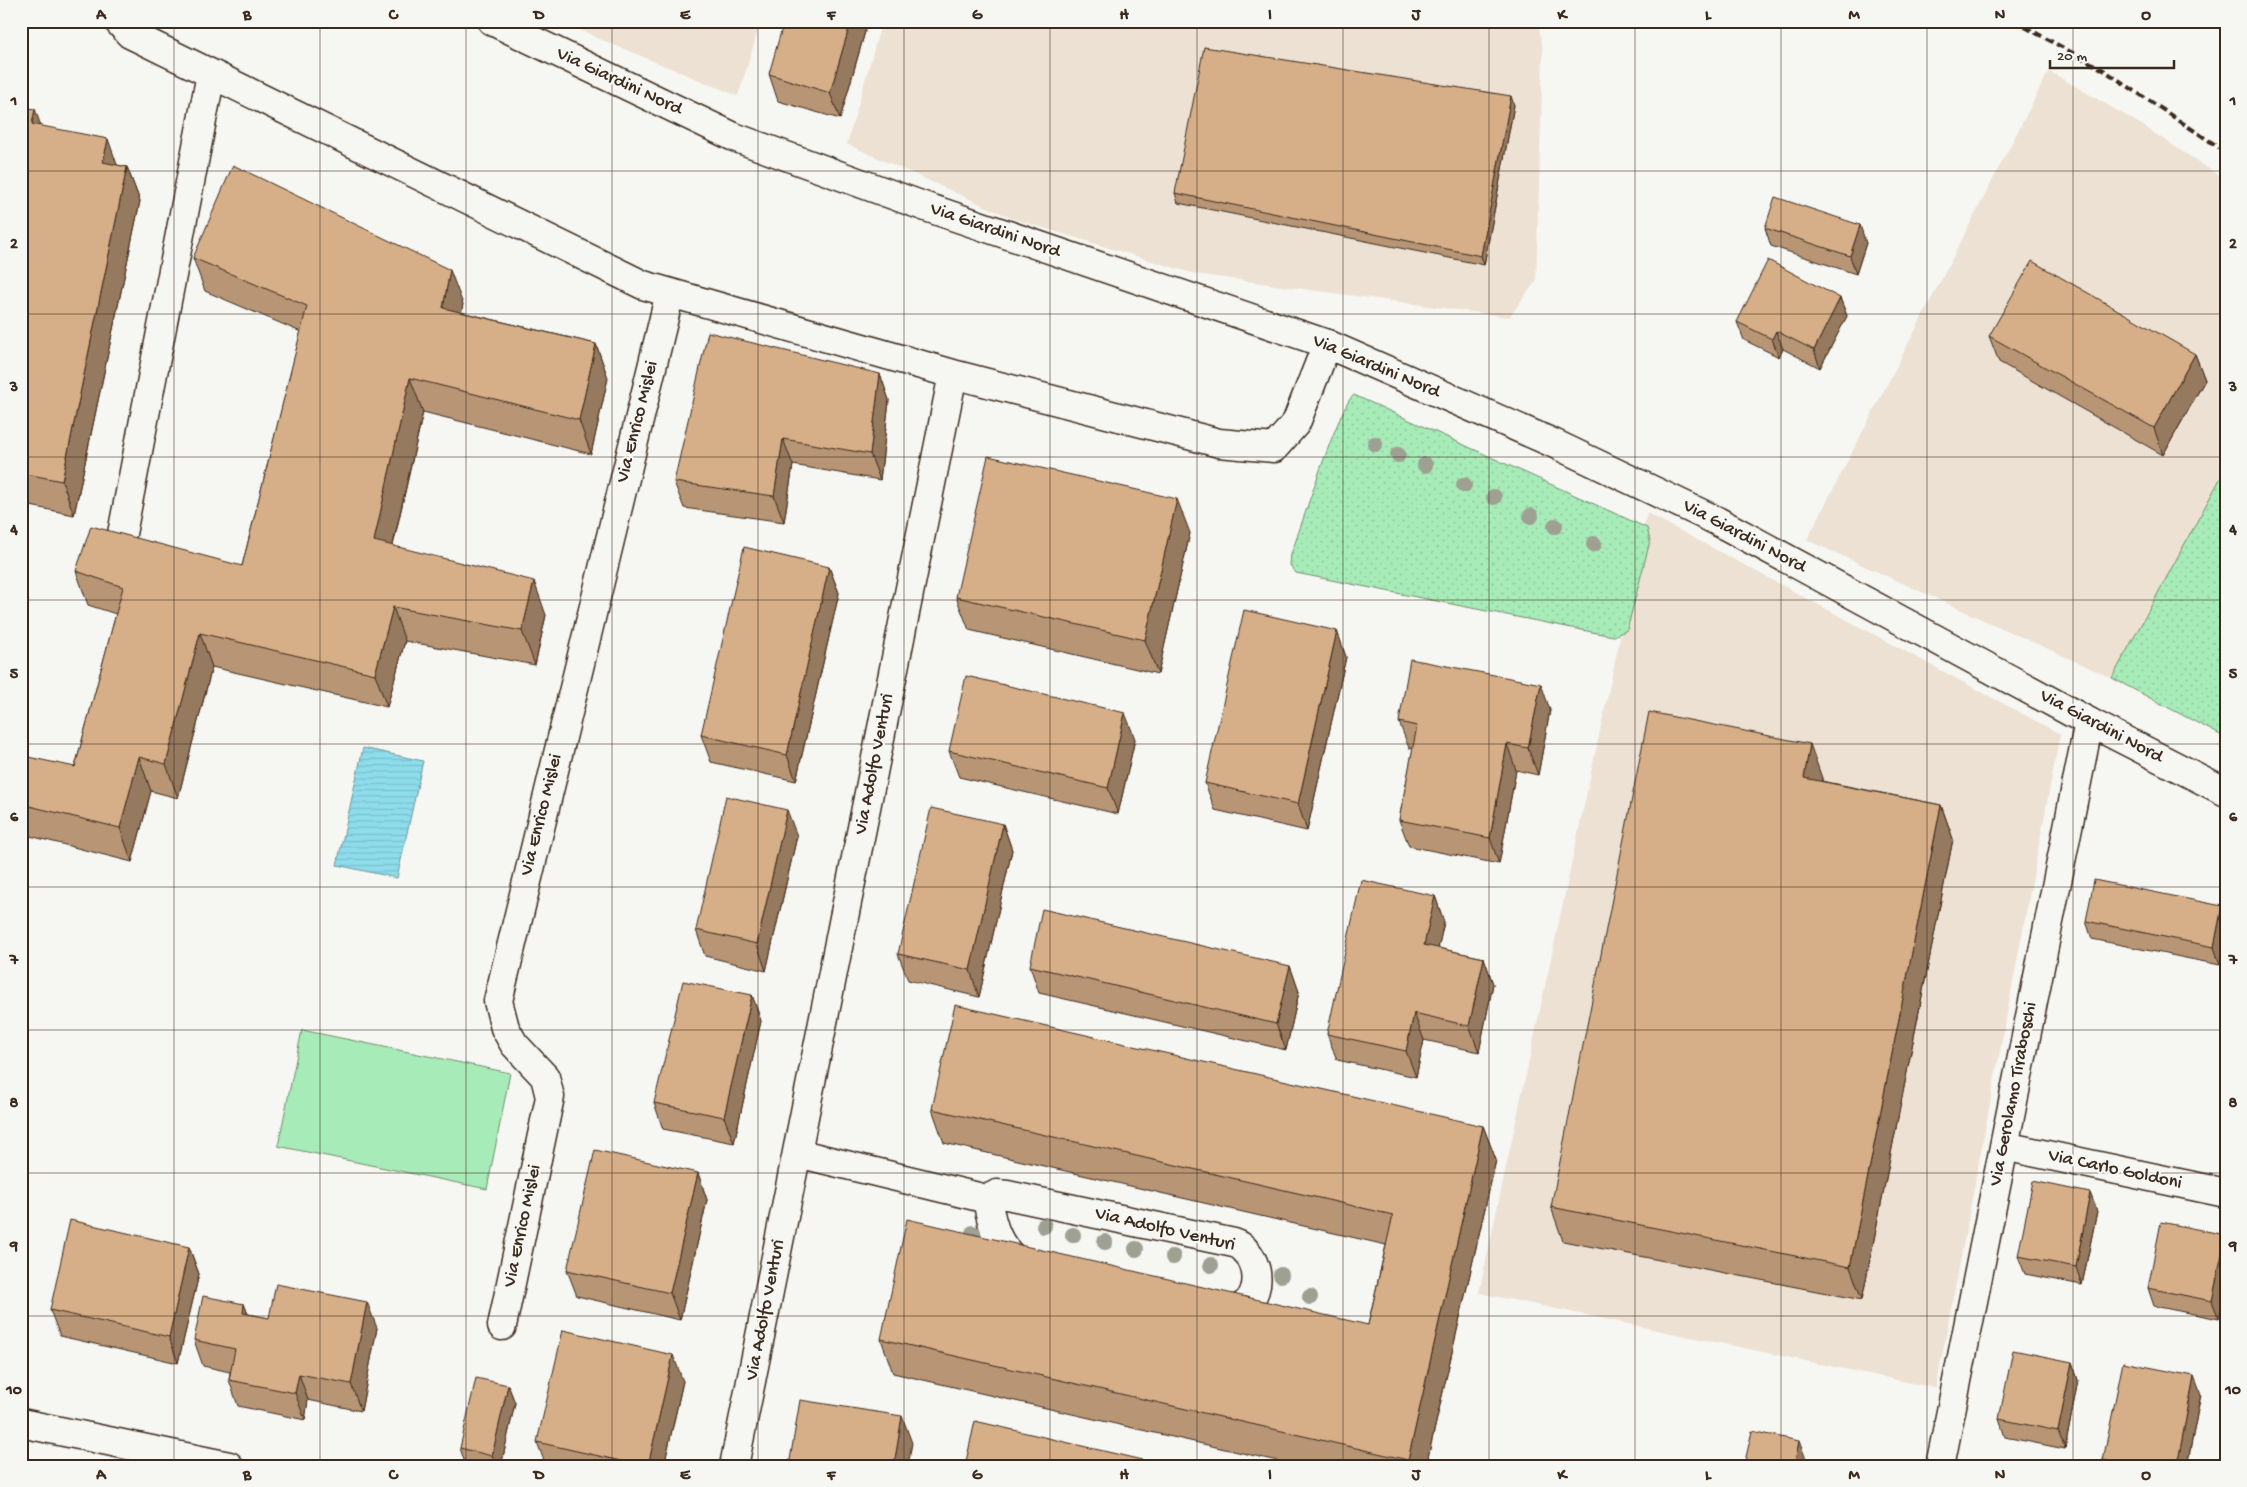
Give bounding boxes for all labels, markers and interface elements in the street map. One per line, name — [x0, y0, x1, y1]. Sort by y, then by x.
text: A — [95, 7, 107, 26]
text: B — [242, 7, 252, 26]
text: C — [388, 7, 399, 26]
text: D — [532, 7, 545, 26]
text: E — [680, 7, 691, 26]
text: F — [826, 7, 837, 26]
text: G — [972, 7, 983, 26]
text: H — [1119, 7, 1129, 26]
text: I — [1268, 7, 1272, 26]
text: J — [1411, 7, 1422, 26]
text: K — [1557, 7, 1569, 26]
text: L — [1705, 7, 1712, 26]
text: M — [1848, 7, 1860, 26]
text: N — [1995, 7, 2006, 26]
text: O — [2141, 7, 2151, 26]
scale bar — [2050, 38, 2173, 70]
street label: Via Giardini Nord — [552, 42, 687, 122]
text: 20 m — [2057, 48, 2087, 66]
text: 1 — [10, 93, 17, 112]
text: 1 — [2229, 93, 2236, 112]
street label: Via Giardini Nord — [926, 198, 1065, 265]
text: 2 — [10, 236, 18, 255]
text: 2 — [2229, 236, 2237, 255]
street label: Via Giardini Nord — [1308, 329, 1445, 405]
street label: Via Enrico Mislei — [612, 359, 664, 486]
text: 3 — [9, 379, 18, 398]
text: 3 — [2228, 379, 2237, 398]
street label: Via Giardini Nord — [1678, 494, 1811, 580]
text: 4 — [9, 522, 18, 541]
text: 4 — [2228, 522, 2237, 541]
text: 5 — [10, 666, 19, 685]
text: 5 — [2229, 666, 2238, 685]
street label: Via Giardini Nord — [2035, 684, 2168, 770]
street label: Via Adolfo Venturi — [850, 692, 900, 837]
street label: Via Enrico Mislei — [516, 752, 568, 879]
text: 6 — [10, 809, 19, 828]
text: 6 — [2229, 809, 2238, 828]
text: 7 — [9, 952, 19, 971]
text: 7 — [2228, 952, 2238, 971]
street label: Via Gerolamo Tiraboschi — [1985, 1000, 2043, 1189]
text: 8 — [10, 1095, 19, 1114]
text: 8 — [2229, 1095, 2238, 1114]
street label: Via Carlo Goldoni — [2045, 1144, 2184, 1195]
street label: Via Enrico Mislei — [499, 1163, 547, 1290]
street label: Via Adolfo Venturi — [1092, 1202, 1237, 1257]
text: 9 — [9, 1238, 18, 1257]
street label: Via Adolfo Venturi — [741, 1238, 791, 1383]
text: 9 — [2228, 1238, 2237, 1257]
text: 10 — [5, 1382, 22, 1401]
text: 10 — [2224, 1382, 2241, 1401]
text: A — [95, 1467, 107, 1486]
text: B — [242, 1467, 252, 1486]
text: C — [388, 1467, 399, 1486]
text: D — [532, 1467, 545, 1486]
text: E — [680, 1467, 691, 1486]
text: F — [826, 1467, 837, 1486]
text: G — [972, 1467, 983, 1486]
text: H — [1119, 1467, 1129, 1486]
text: I — [1268, 1467, 1272, 1486]
text: J — [1411, 1467, 1422, 1486]
text: K — [1557, 1467, 1569, 1486]
text: L — [1705, 1467, 1712, 1486]
text: M — [1848, 1467, 1860, 1486]
text: N — [1995, 1467, 2006, 1486]
text: O — [2141, 1467, 2151, 1486]

